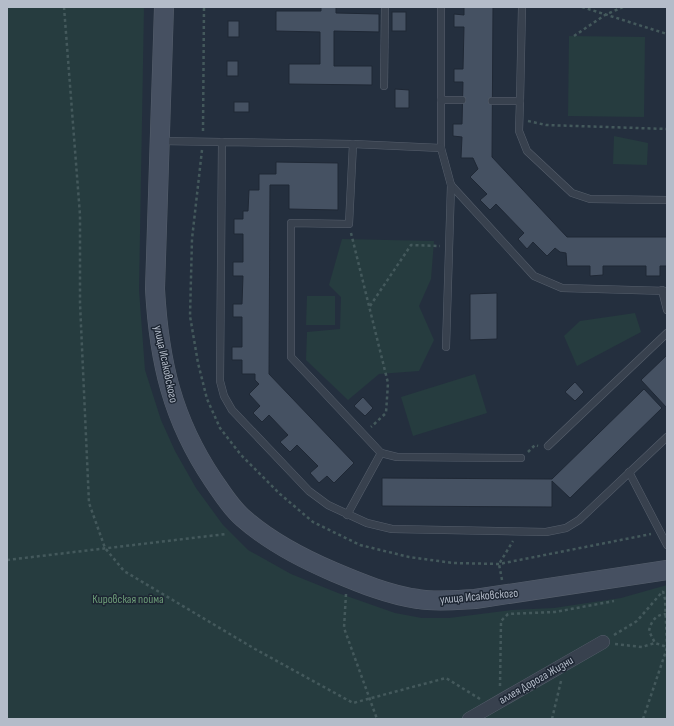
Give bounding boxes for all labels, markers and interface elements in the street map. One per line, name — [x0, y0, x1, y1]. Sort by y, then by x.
street label: улица Исаковского — [150, 324, 181, 404]
street label: улица Исаковского — [439, 586, 519, 607]
park label: Кировская пойма — [92, 592, 164, 607]
street label: аллея Дорога Жизни — [496, 653, 576, 708]

